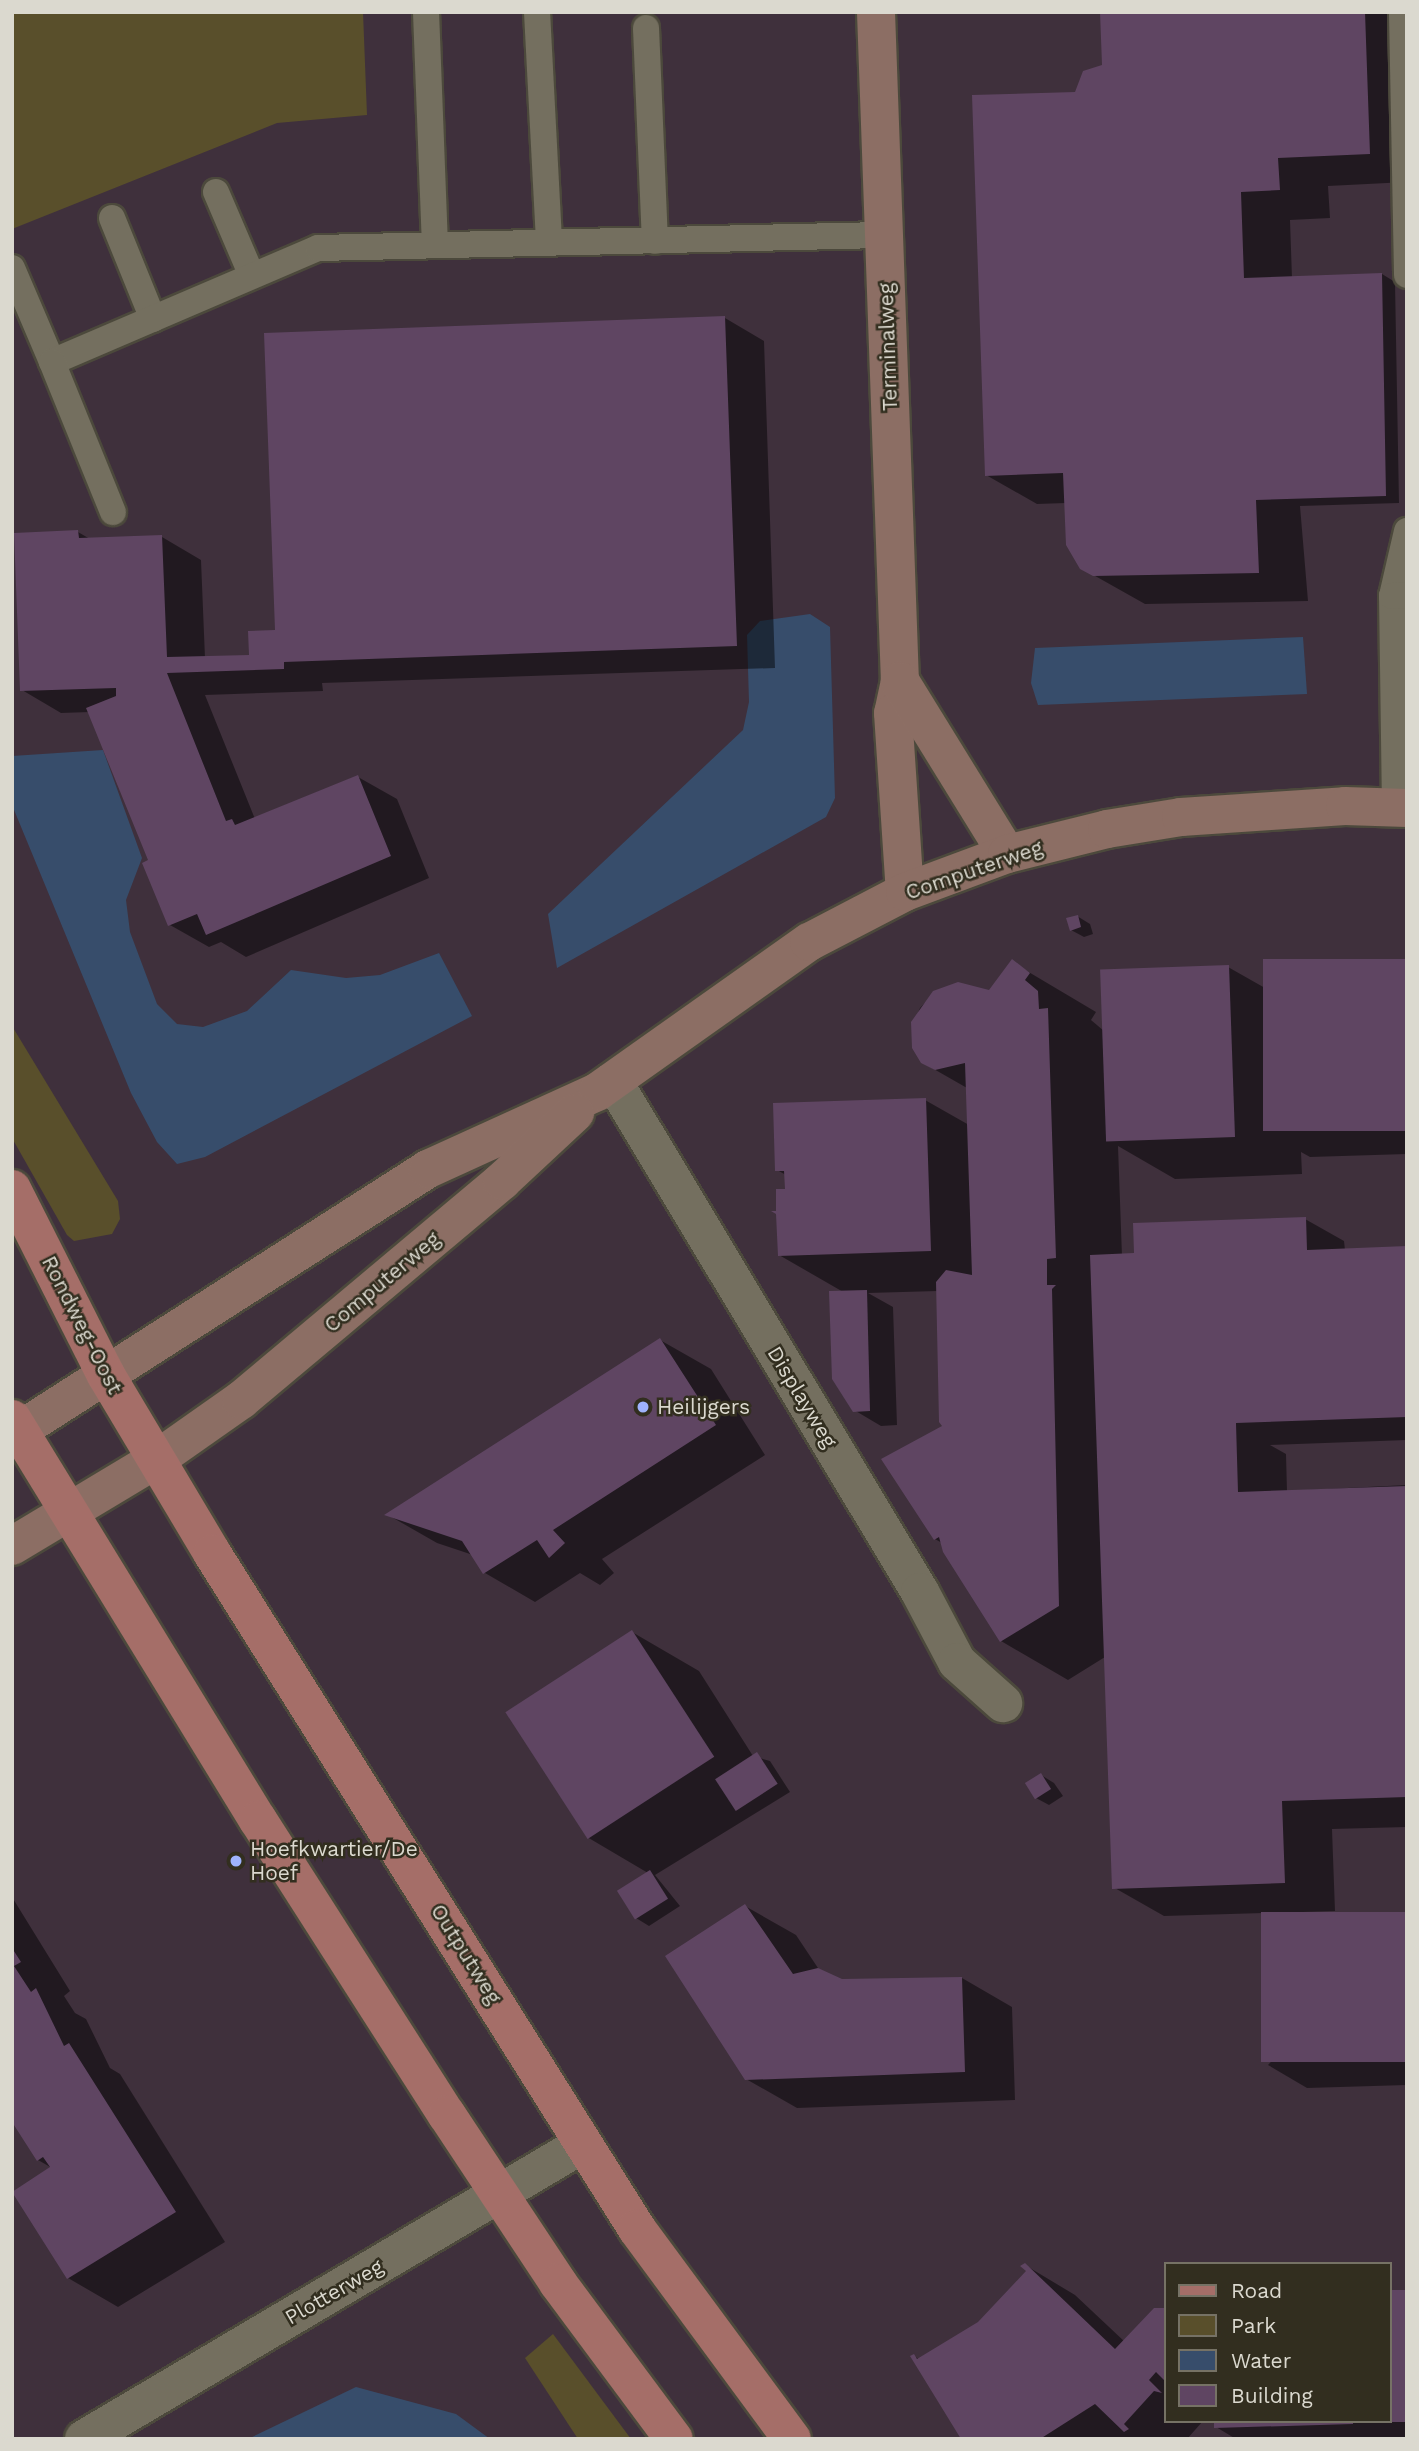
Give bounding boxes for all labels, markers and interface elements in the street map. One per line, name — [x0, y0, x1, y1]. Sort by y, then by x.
street label: Terminalweg — [873, 283, 903, 411]
street label: Computerweg — [902, 835, 1046, 905]
street label: Computerweg — [319, 1226, 445, 1338]
street label: Rondweg-Oost — [36, 1252, 128, 1398]
street label: Displayweg — [762, 1342, 842, 1452]
place label: Heilijgers — [657, 1394, 750, 1420]
marker: Heilijgers — [635, 1399, 651, 1415]
place label: Hoefkwartier/De Hoef — [250, 1836, 418, 1886]
marker: Hoefkwartier/De Hoef — [228, 1853, 244, 1869]
street label: Outputweg — [425, 1899, 507, 2009]
street label: Plotterweg — [280, 2254, 388, 2330]
legend — [1164, 2262, 1391, 2423]
text: Road — [1231, 2278, 1282, 2303]
text: Park — [1231, 2313, 1276, 2338]
text: Water — [1231, 2348, 1291, 2373]
text: Building — [1231, 2383, 1313, 2408]

